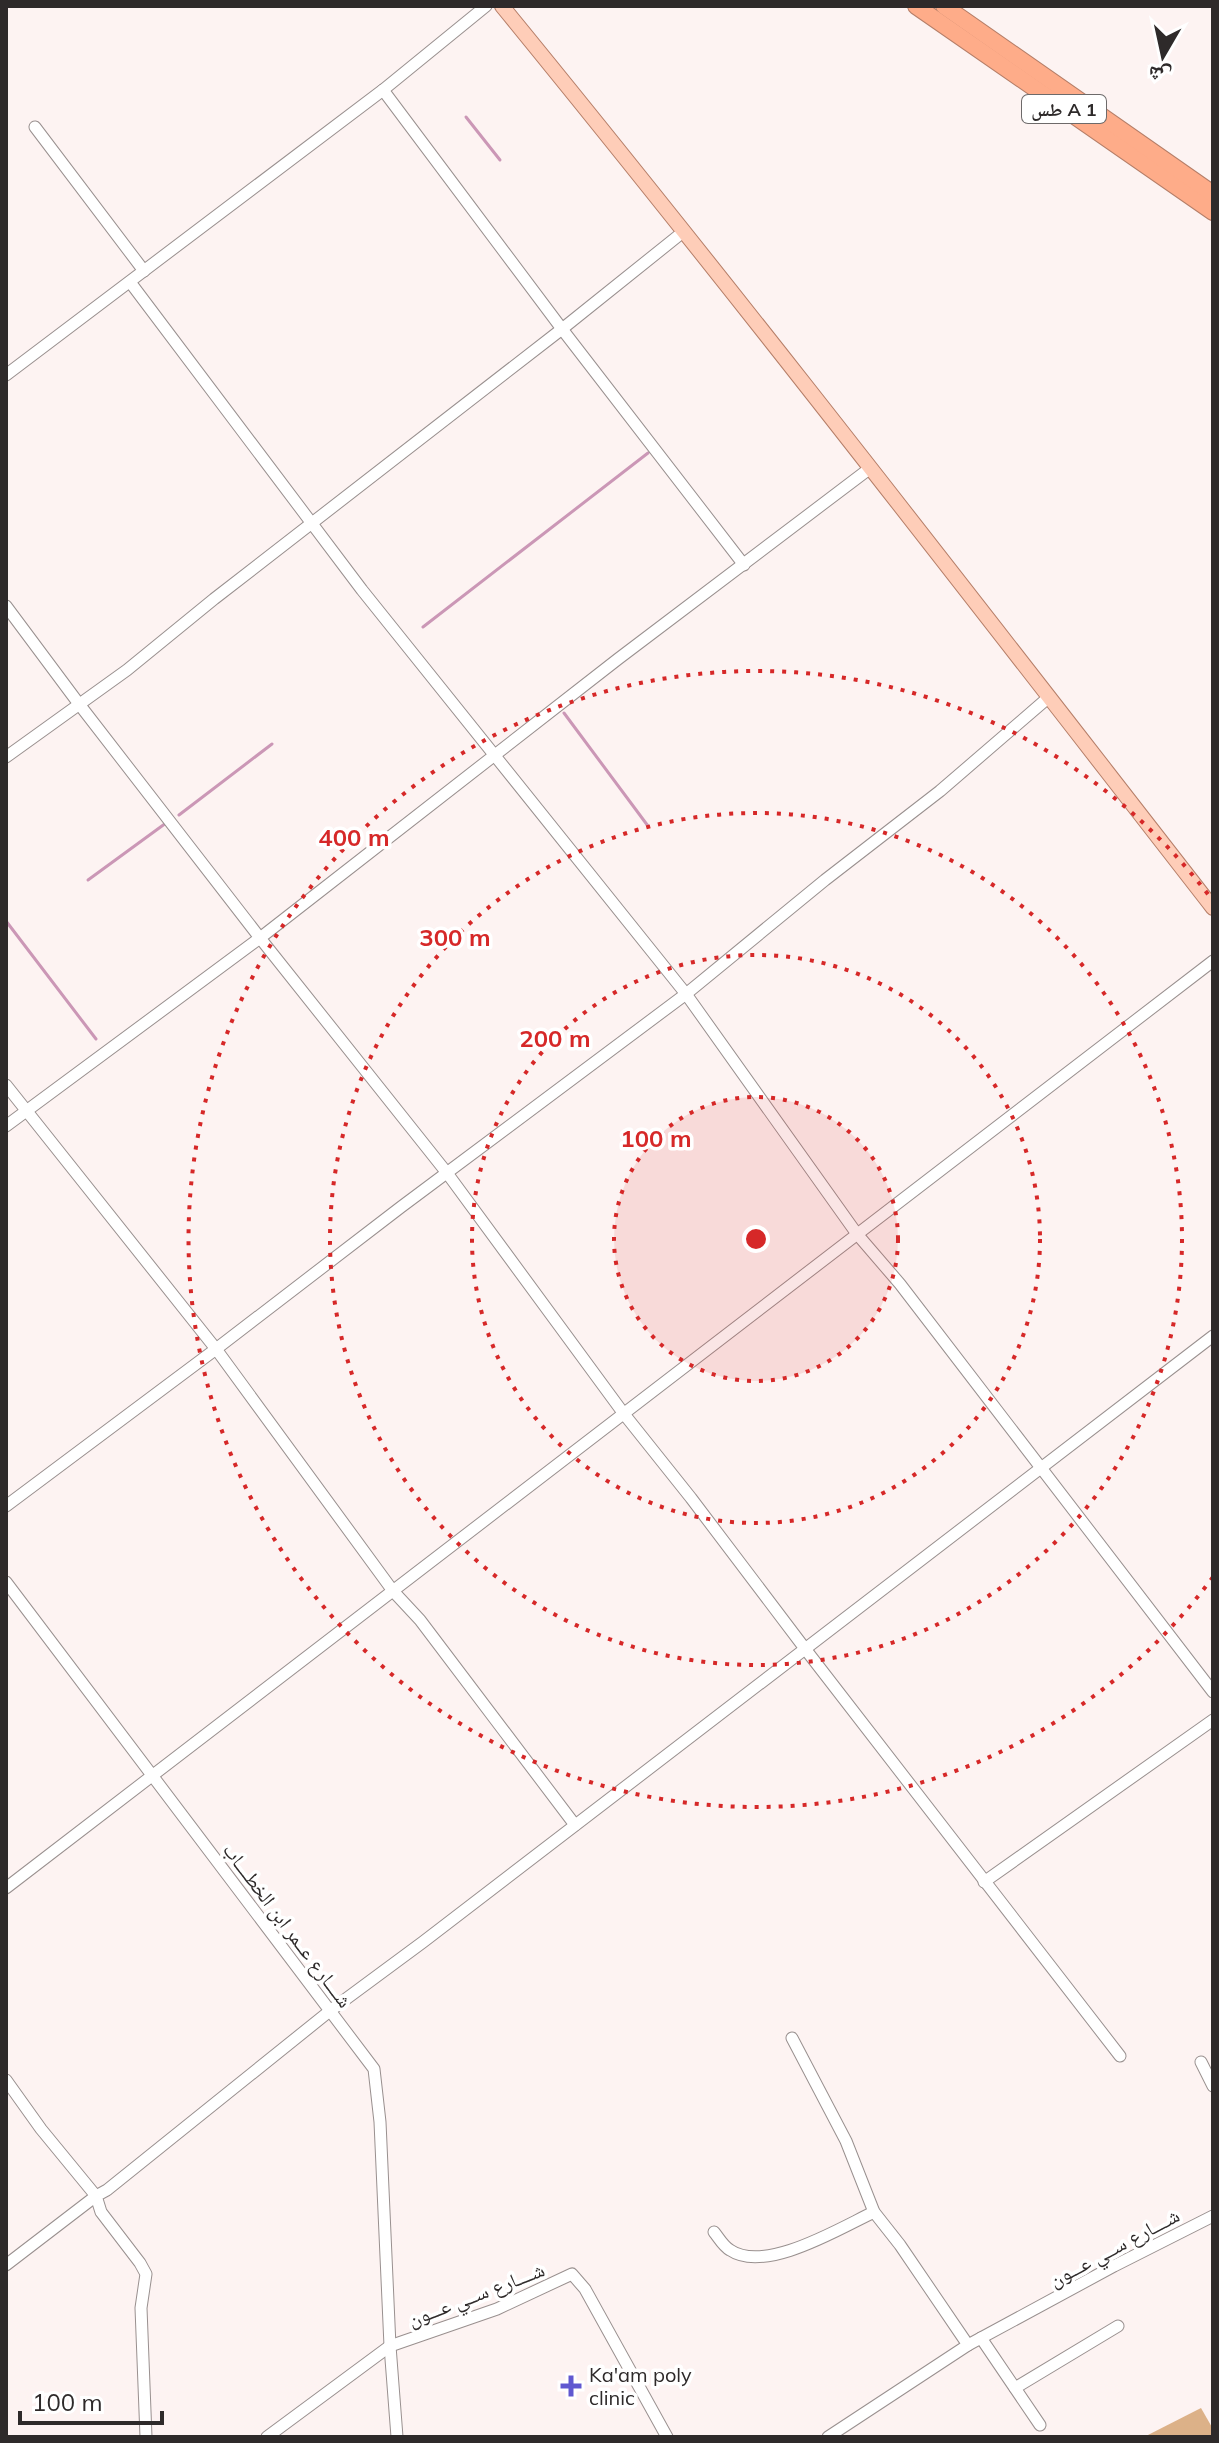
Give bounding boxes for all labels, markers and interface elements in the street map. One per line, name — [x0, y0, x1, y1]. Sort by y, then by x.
north arrow — [1123, 16, 1203, 96]
text: ش — [1146, 60, 1174, 91]
road number: طس A 1 — [1022, 95, 1106, 123]
text: 400 m — [318, 822, 390, 852]
text: 300 m — [419, 922, 491, 952]
text: 200 m — [519, 1023, 591, 1053]
text: 100 m — [620, 1123, 692, 1153]
centre of rings — [742, 1225, 770, 1253]
street label: شــــارع عــمر ابن الخطــــاب — [217, 1838, 358, 2013]
street label: شــــارع ســي عـــون — [1044, 2202, 1186, 2296]
street label: شــــارع ســي عـــون — [404, 2256, 549, 2335]
place label: Ka'am poly clinic — [589, 2362, 692, 2410]
scale bar — [20, 2375, 162, 2425]
marker: Ka'am poly clinic — [560, 2375, 582, 2397]
text: 100 m — [32, 2387, 103, 2417]

